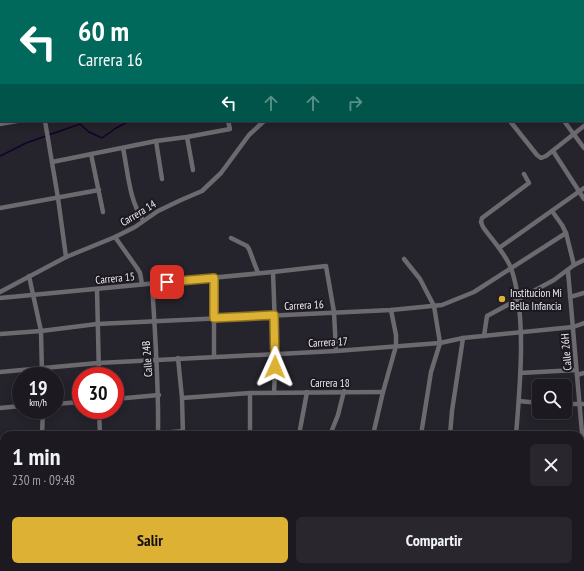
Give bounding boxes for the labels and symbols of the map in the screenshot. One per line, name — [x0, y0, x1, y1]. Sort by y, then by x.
street label: Carrera 14 — [117, 197, 159, 229]
pin — [150, 265, 184, 299]
street label: Carrera 15 — [95, 269, 135, 287]
place label: Institucion Mi Bella Infancia — [510, 286, 562, 313]
marker: Institucion Mi Bella Infancia — [497, 294, 507, 304]
street label: Carrera 16 — [284, 297, 324, 313]
street label: Calle 26H — [557, 333, 575, 371]
street label: Carrera 17 — [308, 334, 348, 350]
street label: Calle 24B — [139, 340, 155, 378]
position arrow — [254, 346, 296, 388]
speed limit sign: 30 — [72, 367, 124, 419]
street label: Carrera 18 — [310, 376, 350, 390]

